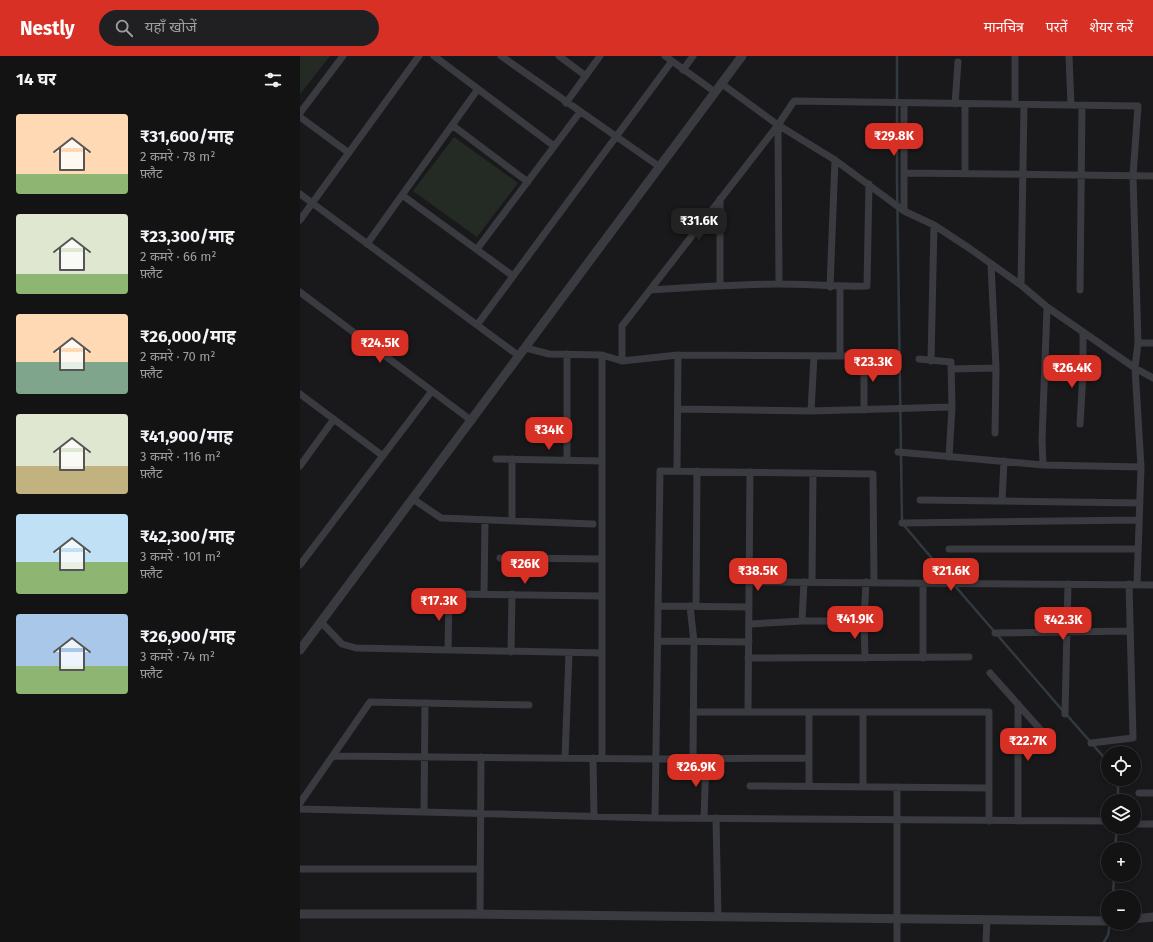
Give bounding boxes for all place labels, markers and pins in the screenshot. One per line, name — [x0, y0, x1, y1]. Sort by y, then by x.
pin: ₹29.8K — [861, 123, 927, 157]
pin: ₹31.6K — [666, 208, 732, 242]
pin: ₹24.5K — [347, 330, 413, 364]
pin: ₹23.3K — [840, 349, 906, 383]
pin: ₹26.4K — [1039, 355, 1105, 389]
pin: ₹34K — [525, 417, 573, 451]
pin: ₹26K — [501, 551, 549, 585]
pin: ₹38.5K — [725, 558, 791, 592]
pin: ₹21.6K — [918, 558, 984, 592]
pin: ₹17.3K — [406, 588, 472, 622]
pin: ₹41.9K — [822, 606, 888, 640]
pin: ₹42.3K — [1030, 607, 1096, 641]
pin: ₹22.7K — [995, 728, 1061, 762]
pin: ₹26.9K — [663, 754, 729, 788]

